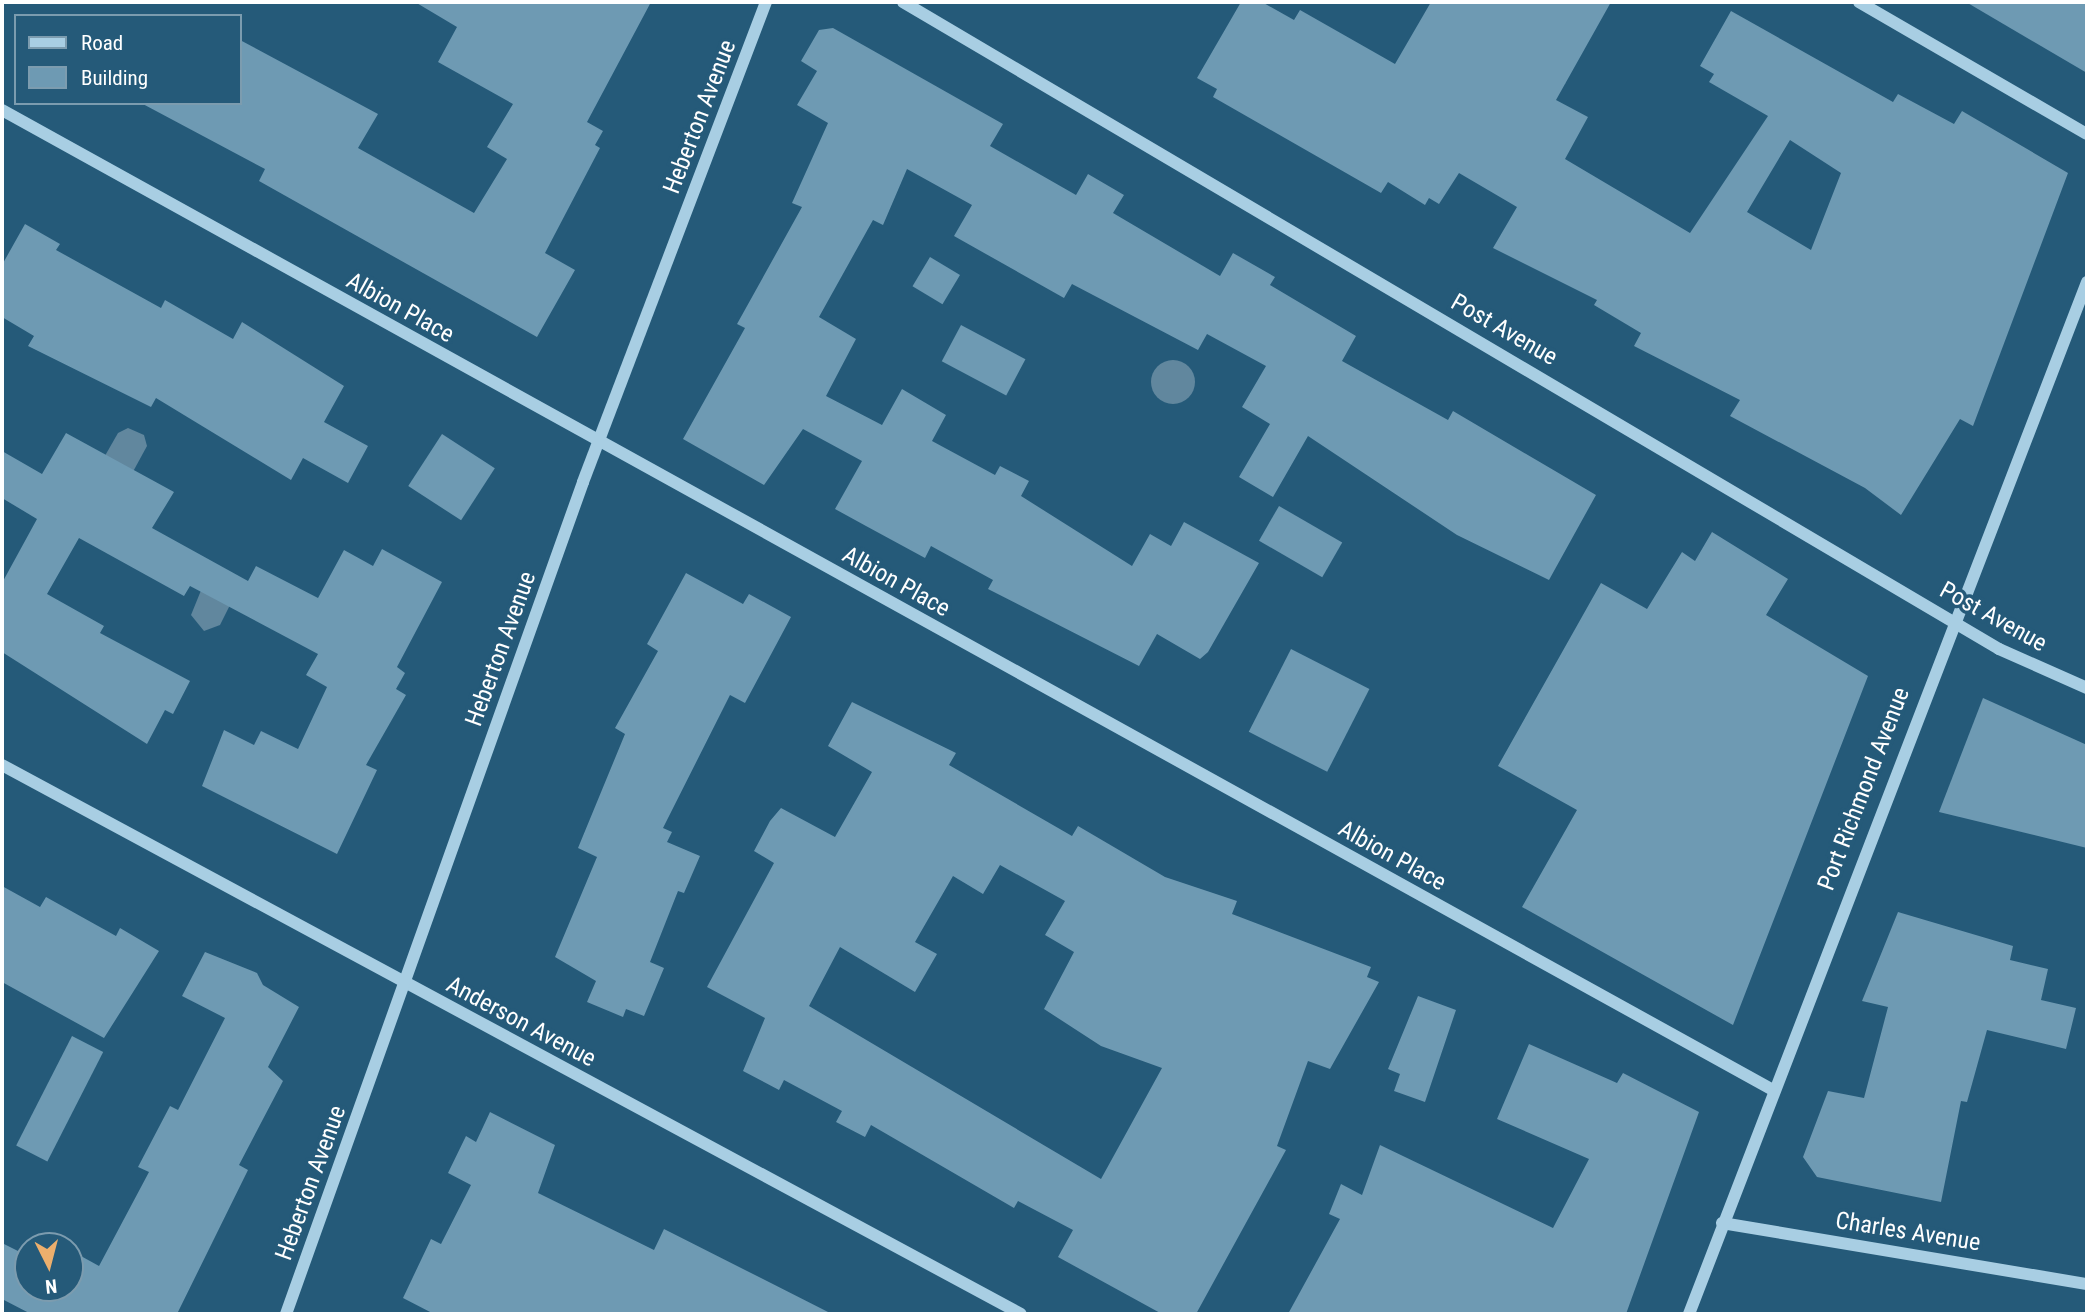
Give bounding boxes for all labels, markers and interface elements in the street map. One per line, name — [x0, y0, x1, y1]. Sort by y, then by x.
legend — [14, 14, 242, 105]
text: Road — [81, 31, 123, 55]
street label: Heberton Avenue — [657, 36, 743, 198]
text: Building — [81, 66, 148, 90]
street label: Albion Place — [341, 267, 459, 349]
street label: Post Avenue — [1446, 288, 1562, 372]
street label: Albion Place — [837, 541, 955, 623]
street label: Heberton Avenue — [460, 568, 542, 730]
street label: Post Avenue — [1934, 576, 2052, 658]
street label: Port Richmond Avenue — [1812, 684, 1916, 894]
street label: Albion Place — [1333, 815, 1451, 897]
street label: Anderson Avenue — [441, 971, 601, 1073]
street label: Heberton Avenue — [270, 1102, 352, 1264]
street label: Charles Avenue — [1833, 1206, 1983, 1258]
north arrow — [14, 1232, 84, 1302]
text: N — [44, 1274, 58, 1298]

